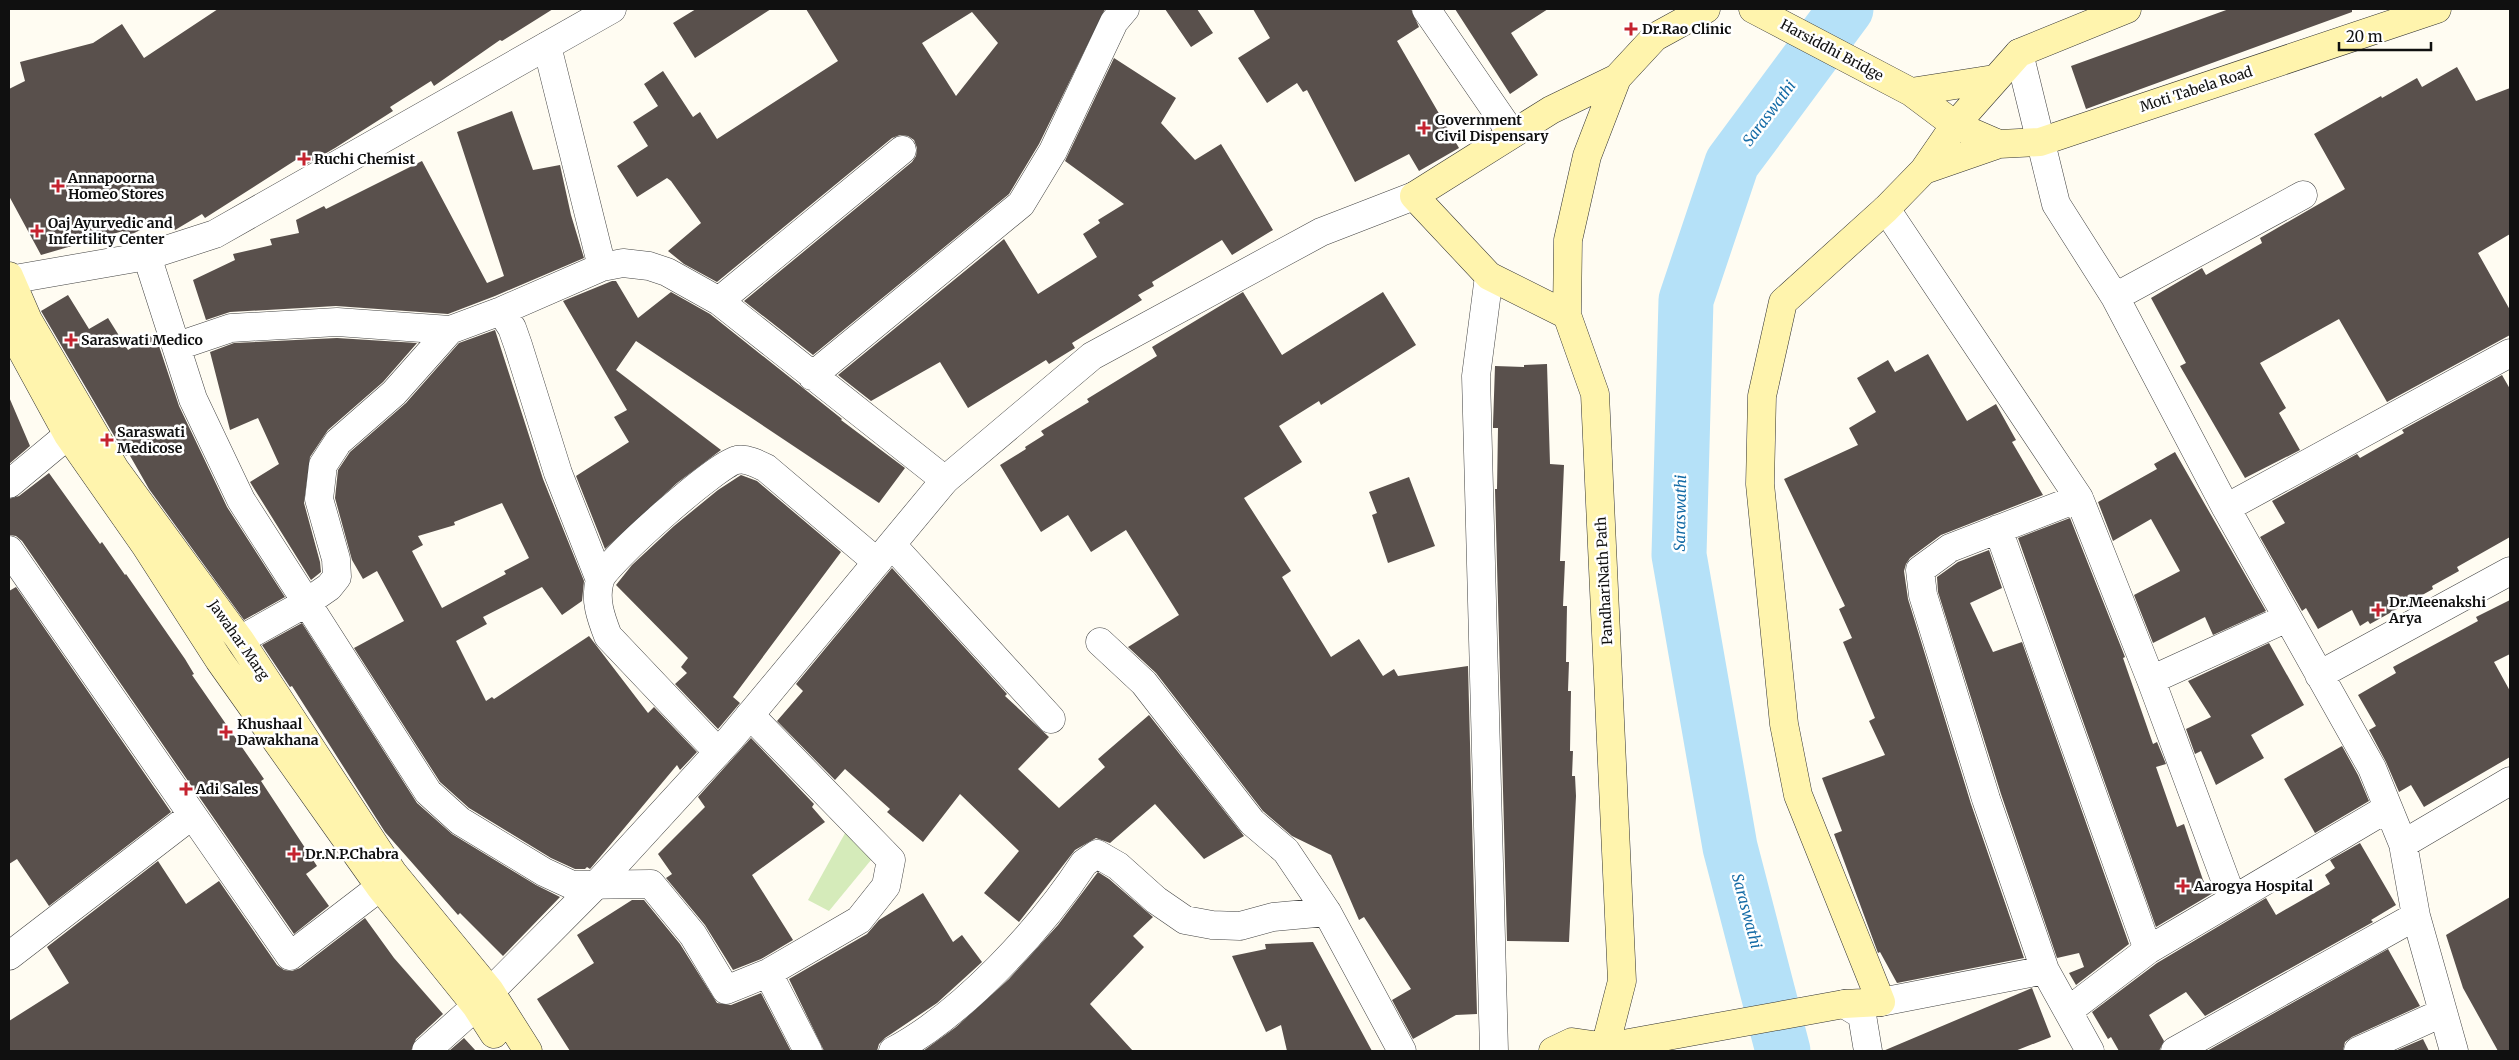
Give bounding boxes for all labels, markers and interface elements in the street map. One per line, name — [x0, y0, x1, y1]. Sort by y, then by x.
street label: Harsiddhi Bridge — [1777, 15, 1887, 85]
place label: Dr.Rao Clinic — [1642, 20, 1731, 38]
scale bar — [2339, 20, 2432, 52]
marker: Dr.Rao Clinic — [1624, 22, 1638, 36]
text: 20 m — [2346, 27, 2383, 46]
street label: Moti Tabela Road — [2137, 62, 2255, 116]
water label: Saraswathi — [1738, 77, 1800, 149]
place label: Government Civil Dispensary — [1435, 111, 1549, 145]
marker: Government Civil Dispensary — [1417, 121, 1431, 135]
place label: Ruchi Chemist — [314, 150, 415, 168]
marker: Ruchi Chemist — [298, 153, 310, 165]
place label: Annapoorna Homeo Stores — [67, 169, 164, 203]
marker: Annapoorna Homeo Stores — [52, 180, 64, 192]
place label: Oaj Ayurvedic and Infertility Center — [48, 214, 173, 248]
marker: Oaj Ayurvedic and Infertility Center — [30, 224, 44, 238]
place label: Saraswati Medico — [81, 331, 203, 349]
marker: Saraswati Medico — [65, 334, 77, 346]
place label: Saraswati Medicose — [117, 423, 185, 457]
marker: Saraswati Medicose — [101, 434, 113, 446]
water label: Saraswathi — [1670, 474, 1690, 552]
street label: PandhariNath Path — [1592, 516, 1616, 646]
place label: Dr.Meenakshi Arya — [2388, 593, 2486, 627]
street label: Jawahar Marg — [204, 596, 274, 684]
marker: Dr.Meenakshi Arya — [2371, 603, 2385, 617]
place label: Khushaal Dawakhana — [237, 715, 319, 749]
marker: Khushaal Dawakhana — [219, 725, 233, 739]
place label: Adi Sales — [195, 780, 259, 798]
marker: Adi Sales — [180, 783, 192, 795]
place label: Dr.N.P.Chabra — [305, 845, 399, 863]
marker: Dr.N.P.Chabra — [287, 847, 301, 861]
water label: Saraswathi — [1728, 871, 1766, 951]
place label: Aarogya Hospital — [2193, 877, 2314, 895]
marker: Aarogya Hospital — [2176, 879, 2190, 893]

